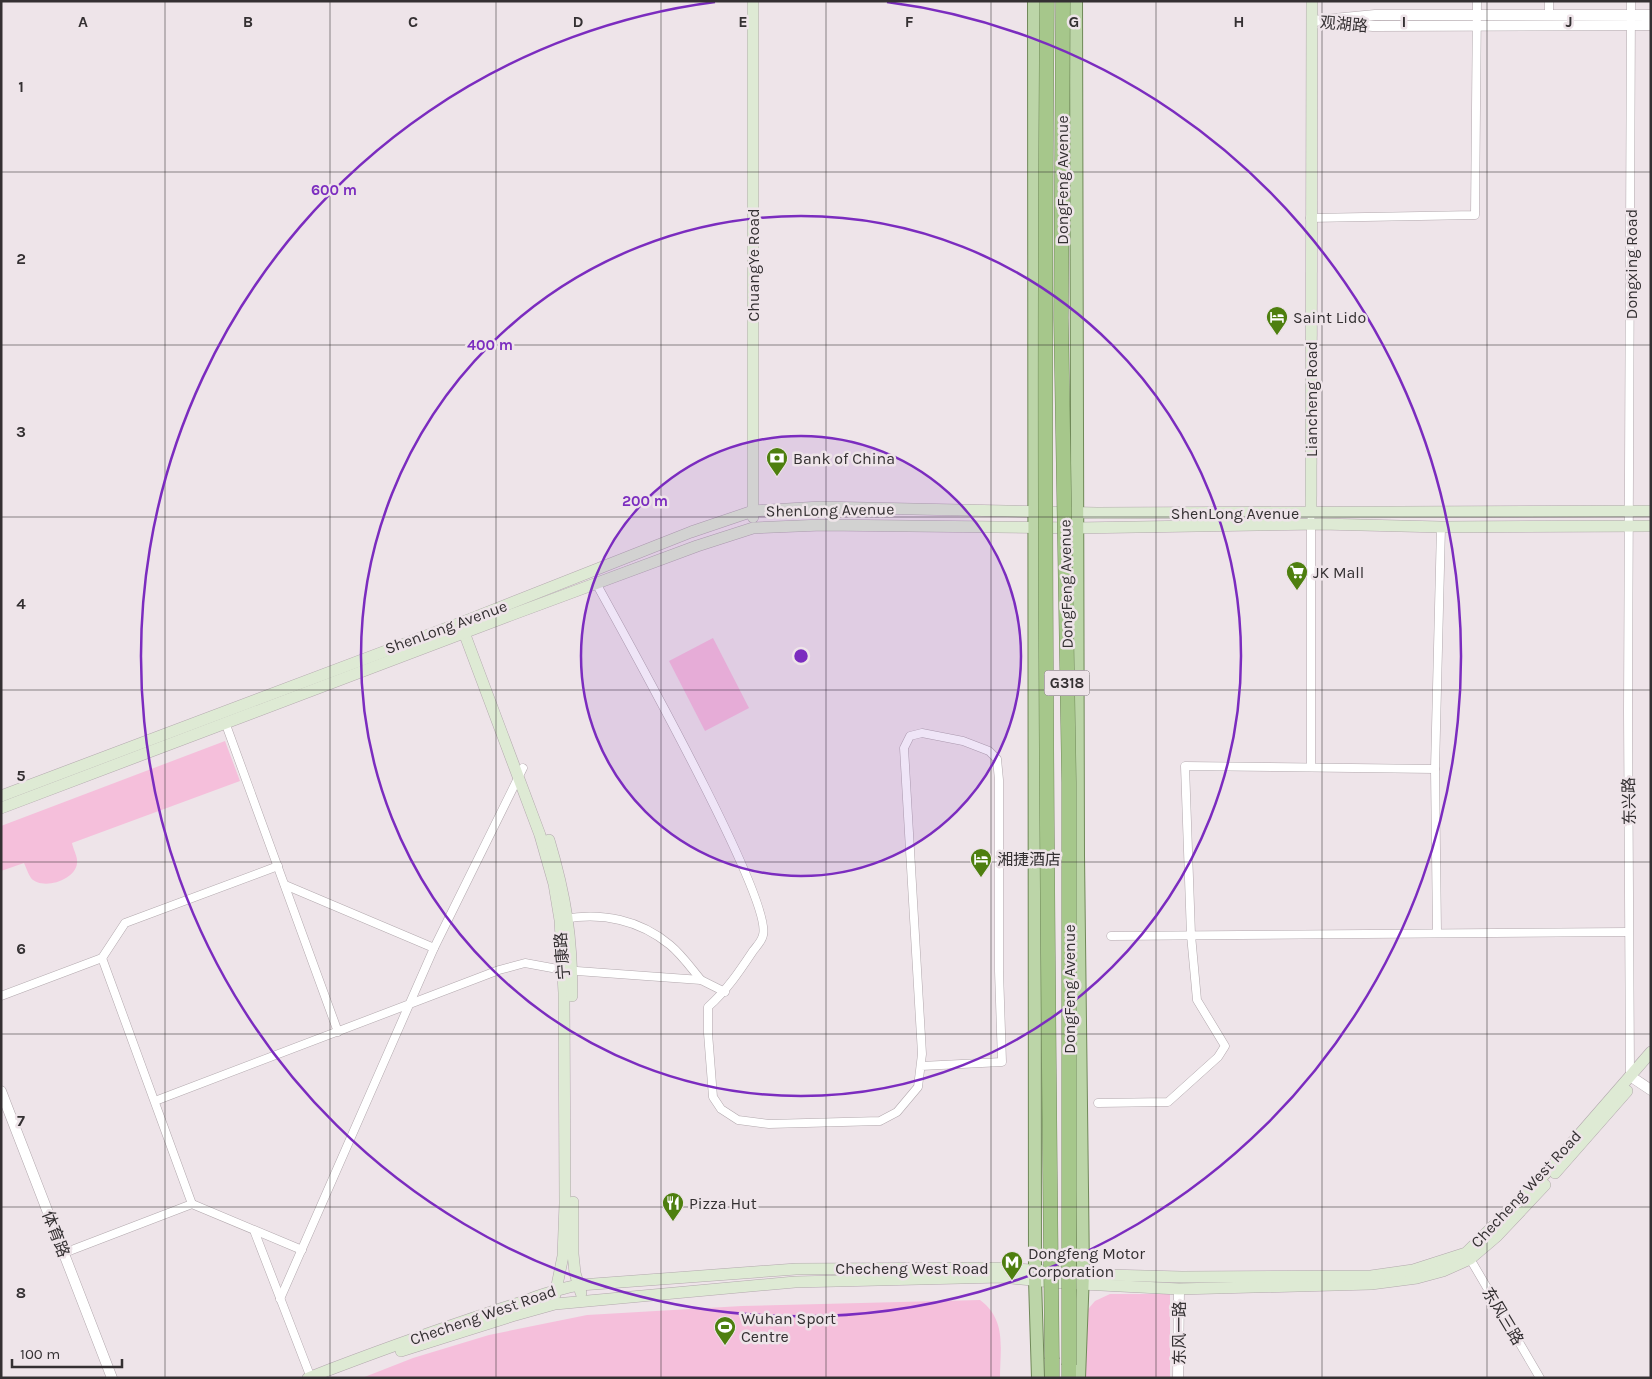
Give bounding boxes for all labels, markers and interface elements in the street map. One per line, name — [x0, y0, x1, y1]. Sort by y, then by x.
text: A — [78, 12, 88, 31]
text: B — [243, 12, 253, 31]
text: C — [408, 12, 418, 31]
text: D — [573, 12, 584, 31]
text: E — [738, 12, 748, 31]
text: F — [905, 12, 914, 31]
text: G — [1069, 12, 1079, 31]
text: H — [1233, 12, 1245, 31]
street label: 观湖路 — [1319, 12, 1369, 36]
text: I — [1402, 12, 1406, 31]
text: J — [1565, 12, 1573, 31]
text: 1 — [18, 77, 24, 96]
street label: DongFeng Avenue — [1053, 115, 1072, 245]
text: 600 m — [311, 181, 357, 199]
street label: ChuangYe Road — [744, 208, 763, 322]
street label: Dongxing Road — [1622, 209, 1641, 319]
text: 2 — [16, 249, 26, 268]
hotel icon: Saint Lido — [1265, 305, 1289, 336]
place label: Saint Lido — [1293, 308, 1366, 327]
text: 400 m — [467, 336, 513, 354]
street label: Liancheng Road — [1302, 341, 1321, 457]
text: 3 — [16, 422, 26, 441]
bank icon: Bank of China — [765, 446, 789, 477]
place label: Bank of China — [793, 449, 895, 468]
text: 200 m — [622, 492, 668, 510]
street label: ShenLong Avenue — [766, 499, 894, 521]
street label: ShenLong Avenue — [1171, 504, 1299, 523]
street label: DongFeng Avenue — [1055, 519, 1077, 649]
supermarket icon: JK Mall — [1285, 560, 1309, 591]
place label: JK Mall — [1313, 563, 1364, 582]
text: 4 — [16, 594, 26, 613]
street label: ShenLong Avenue — [382, 596, 510, 658]
centre of rings — [792, 647, 810, 665]
road number: G318 — [1044, 670, 1090, 696]
text: 5 — [16, 766, 26, 785]
street label: 东兴路 — [1619, 777, 1639, 825]
hotel icon: 湘捷酒店 — [969, 847, 993, 878]
place label: 湘捷酒店 — [997, 850, 1061, 869]
street label: DongFeng Avenue — [1060, 924, 1079, 1054]
street label: 宁康路 — [551, 931, 573, 981]
text: 6 — [16, 939, 26, 958]
text: 7 — [17, 1111, 25, 1130]
street label: Checheng West Road — [1467, 1126, 1585, 1252]
restaurant icon: Pizza Hut — [661, 1191, 685, 1222]
place label: Pizza Hut — [689, 1194, 757, 1213]
street label: 体育路 — [39, 1208, 73, 1260]
place label: Dongfeng Motor Corporation — [1028, 1244, 1145, 1281]
metro station icon: Dongfeng Motor Corporation — [1000, 1250, 1024, 1281]
street label: Checheng West Road — [835, 1259, 989, 1278]
street label: Checheng West Road — [407, 1281, 559, 1349]
text: 8 — [16, 1283, 26, 1302]
street label: 东风三路 — [1478, 1284, 1528, 1348]
street label: 东风一路 — [1170, 1301, 1189, 1365]
place label: Wuhan Sport Centre — [741, 1309, 836, 1346]
sports icon: Wuhan Sport Centre — [713, 1315, 737, 1346]
scale bar — [12, 1336, 122, 1368]
text: 100 m — [20, 1345, 60, 1363]

